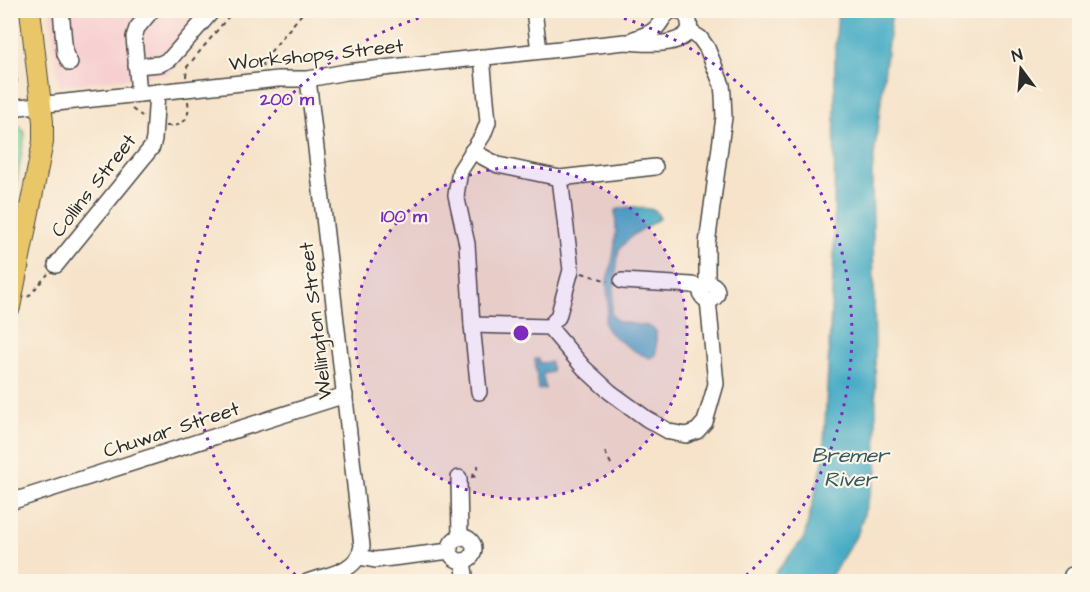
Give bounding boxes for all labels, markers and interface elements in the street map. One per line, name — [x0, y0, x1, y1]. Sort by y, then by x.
street label: Workshops Street — [227, 32, 405, 78]
north arrow — [991, 39, 1051, 99]
text: N — [1009, 44, 1025, 67]
text: 200 m — [259, 87, 315, 112]
street label: Collins Street — [44, 128, 143, 243]
text: 100 m — [381, 204, 428, 229]
street label: Wellington Street — [292, 240, 341, 401]
centre of rings — [511, 323, 531, 343]
street label: Chuwar Street — [100, 395, 243, 465]
water label: Bremer River — [811, 441, 891, 494]

